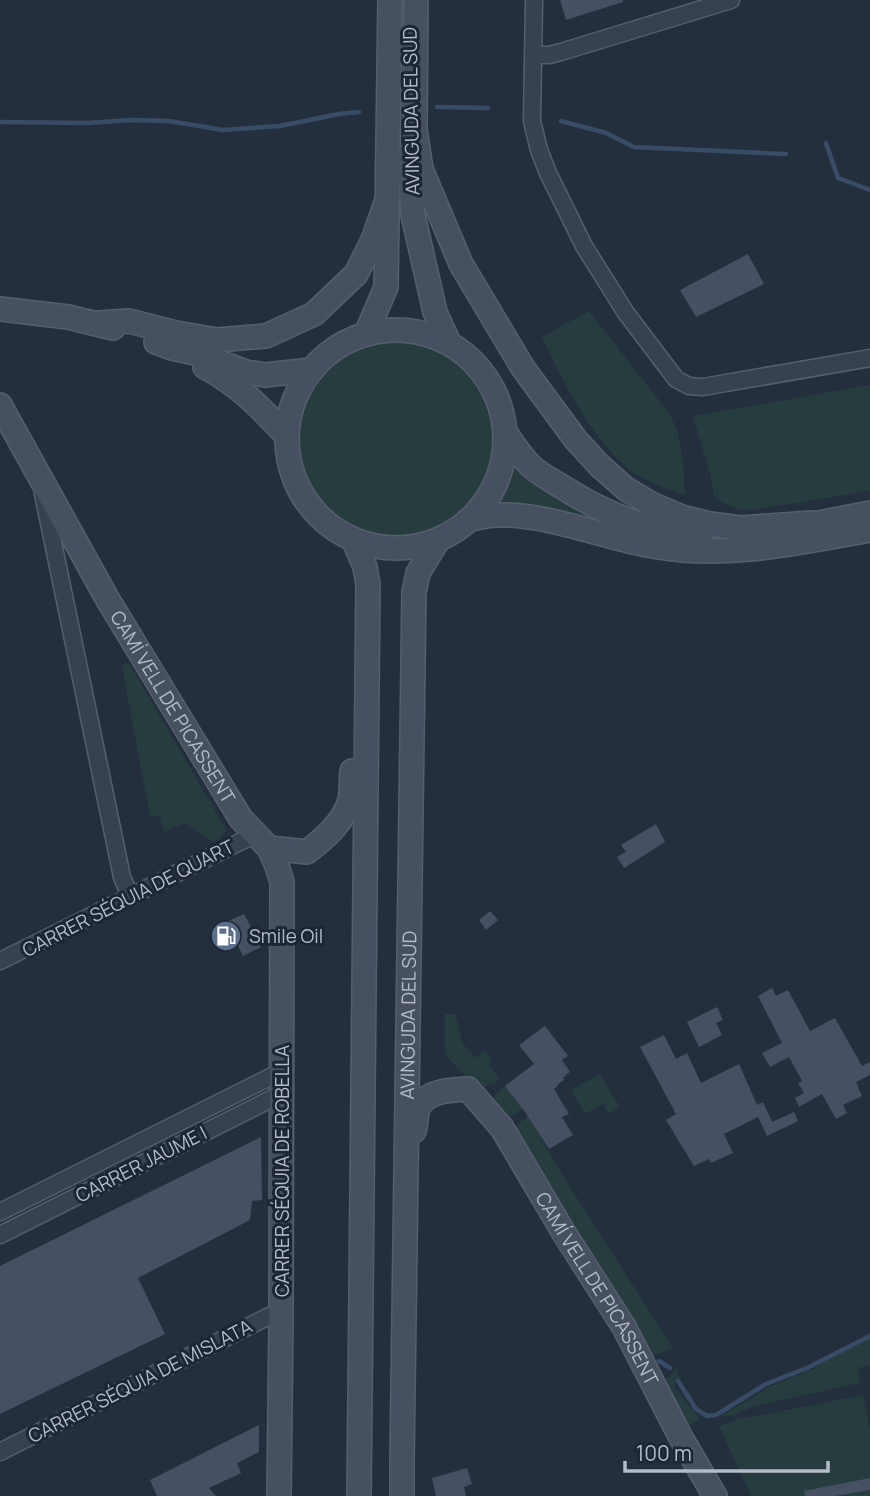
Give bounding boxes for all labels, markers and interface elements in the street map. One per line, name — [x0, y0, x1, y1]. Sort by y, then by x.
street label: AVINGUDA DEL SUD — [397, 27, 425, 195]
street label: CAMÍ VELL DE PICASSENT — [104, 606, 242, 809]
street label: CARRER SÉQUIA DE QUART — [18, 833, 239, 963]
fuel station icon: Smile Oil — [209, 919, 243, 953]
place label: Smile Oil — [249, 923, 323, 949]
street label: AVINGUDA DEL SUD — [394, 931, 422, 1100]
street label: CARRER SÉQUIA DE ROBELLA — [269, 1045, 295, 1297]
street label: CARRER JAUME I — [71, 1120, 211, 1208]
street label: CAMÍ VELL DE PICASSENT — [530, 1187, 665, 1390]
street label: CARRER SÉQUIA DE MISLATA — [24, 1313, 256, 1449]
scale bar — [625, 1430, 828, 1474]
text: 100 m — [636, 1439, 692, 1467]

